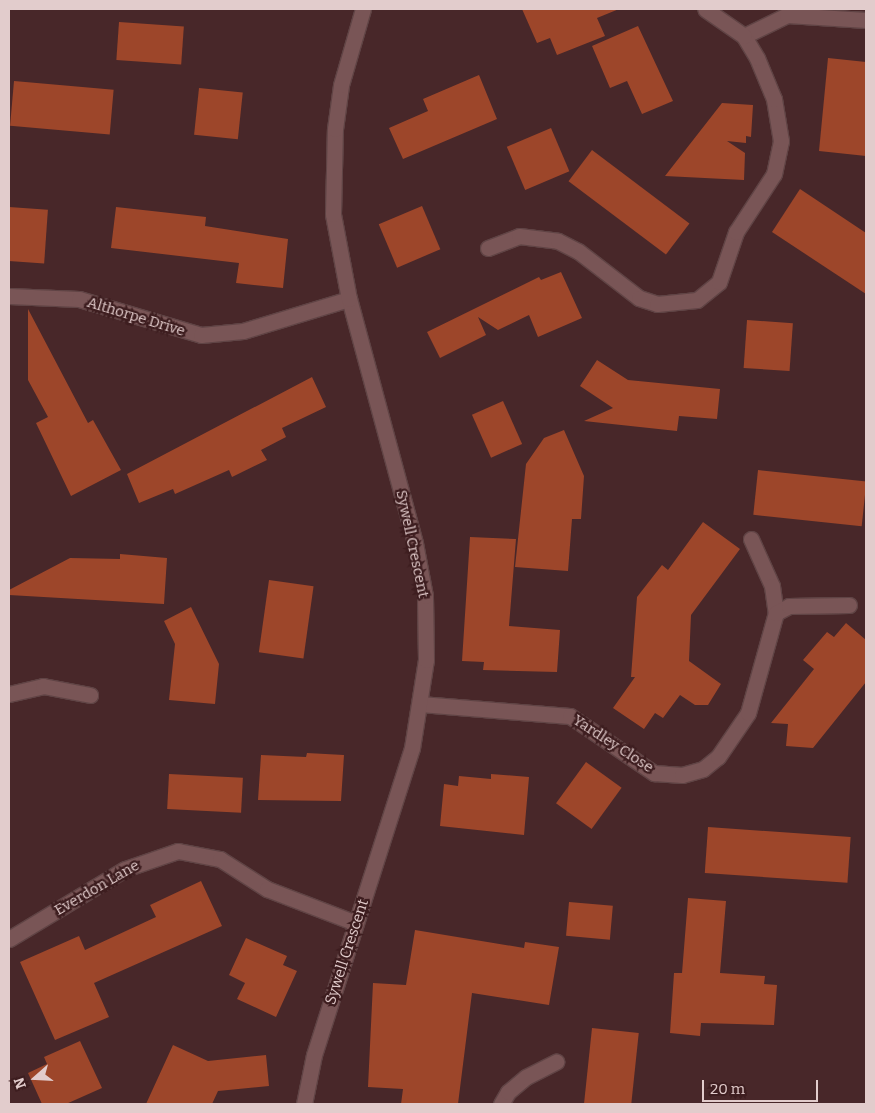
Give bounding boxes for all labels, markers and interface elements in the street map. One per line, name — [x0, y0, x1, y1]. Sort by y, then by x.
street label: Althorpe Drive — [85, 294, 187, 340]
street label: Sywell Crescent — [392, 488, 432, 600]
street label: Yardley Close — [569, 711, 657, 777]
street label: Everdon Lane — [51, 856, 143, 920]
street label: Sywell Crescent — [321, 897, 373, 1007]
north arrow — [10, 1053, 60, 1103]
scale bar — [705, 1070, 821, 1102]
text: N — [11, 1075, 30, 1091]
text: 20 m — [710, 1080, 745, 1098]

